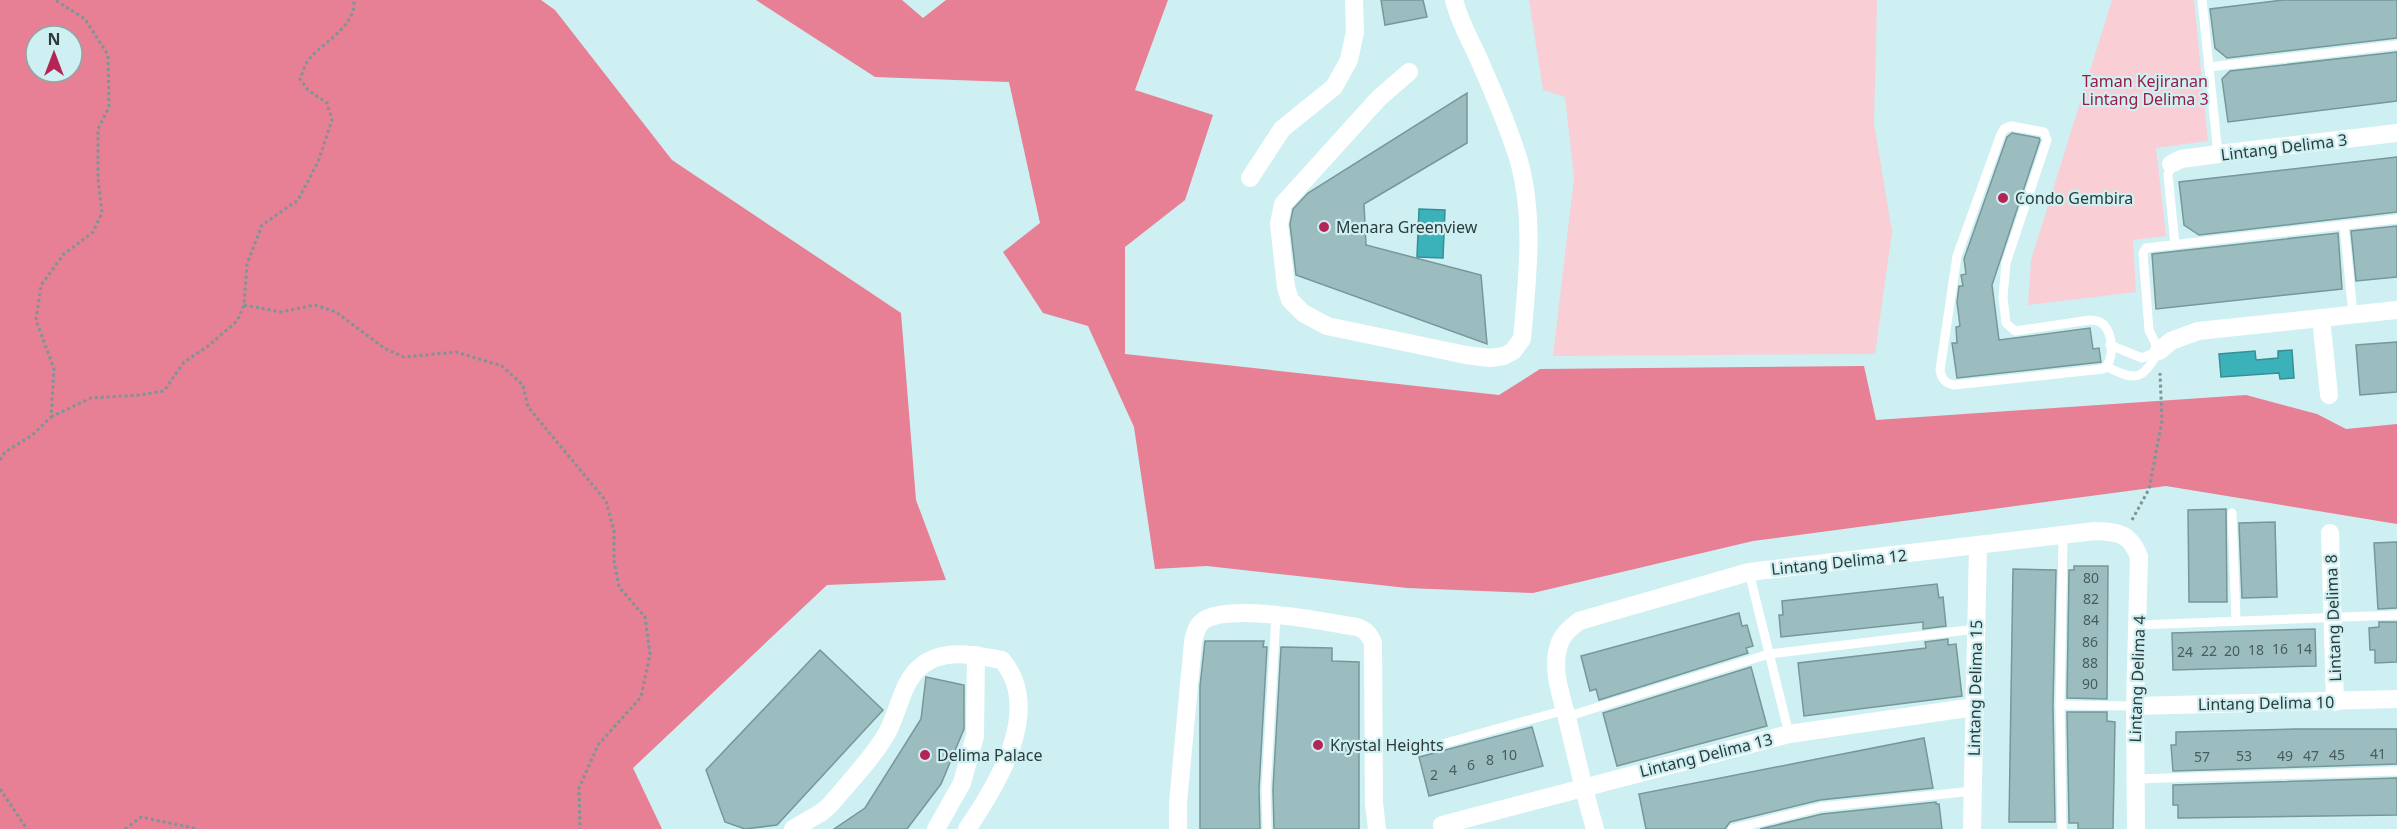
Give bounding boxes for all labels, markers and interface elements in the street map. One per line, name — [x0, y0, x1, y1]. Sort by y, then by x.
north arrow — [24, 24, 84, 84]
text: N — [47, 28, 61, 50]
park label: Taman Kejiranan Lintang Delima 3 — [2081, 70, 2209, 110]
street label: Lintang Delima 3 — [2220, 128, 2348, 166]
place label: Condo Gembira — [2015, 187, 2133, 209]
marker: Condo Gembira — [1996, 191, 2010, 205]
place label: Menara Greenview — [1336, 216, 1478, 238]
marker: Menara Greenview — [1317, 220, 1331, 234]
street label: Lintang Delima 12 — [1770, 544, 1908, 580]
street label: Lintang Delima 8 — [2320, 554, 2346, 682]
house number: 80 — [2083, 568, 2099, 587]
house number: 82 — [2083, 589, 2099, 608]
house number: 84 — [2083, 610, 2099, 629]
street label: Lintang Delima 4 — [2124, 615, 2150, 743]
street label: Lintang Delima 15 — [1963, 620, 1987, 756]
house number: 86 — [2082, 632, 2098, 651]
house number: 16 — [2272, 639, 2288, 658]
house number: 14 — [2296, 639, 2312, 658]
house number: 18 — [2248, 640, 2264, 659]
house number: 22 — [2201, 641, 2217, 660]
house number: 20 — [2224, 641, 2240, 660]
house number: 24 — [2177, 642, 2193, 661]
house number: 88 — [2082, 653, 2098, 672]
house number: 90 — [2082, 674, 2098, 693]
street label: Lintang Delima 10 — [2198, 691, 2334, 715]
street label: Lintang Delima 13 — [1637, 728, 1775, 782]
place label: Krystal Heights — [1330, 734, 1444, 756]
marker: Krystal Heights — [1311, 738, 1325, 752]
place label: Delima Palace — [937, 744, 1043, 766]
house number: 41 — [2370, 744, 2386, 763]
house number: 10 — [1501, 745, 1517, 764]
house number: 45 — [2329, 745, 2345, 764]
house number: 53 — [2236, 746, 2252, 765]
house number: 49 — [2277, 746, 2293, 765]
house number: 47 — [2303, 746, 2319, 765]
house number: 57 — [2194, 747, 2210, 766]
marker: Delima Palace — [918, 748, 932, 762]
house number: 8 — [1486, 750, 1494, 769]
house number: 6 — [1467, 755, 1475, 774]
house number: 4 — [1449, 760, 1457, 779]
house number: 2 — [1430, 765, 1438, 784]

